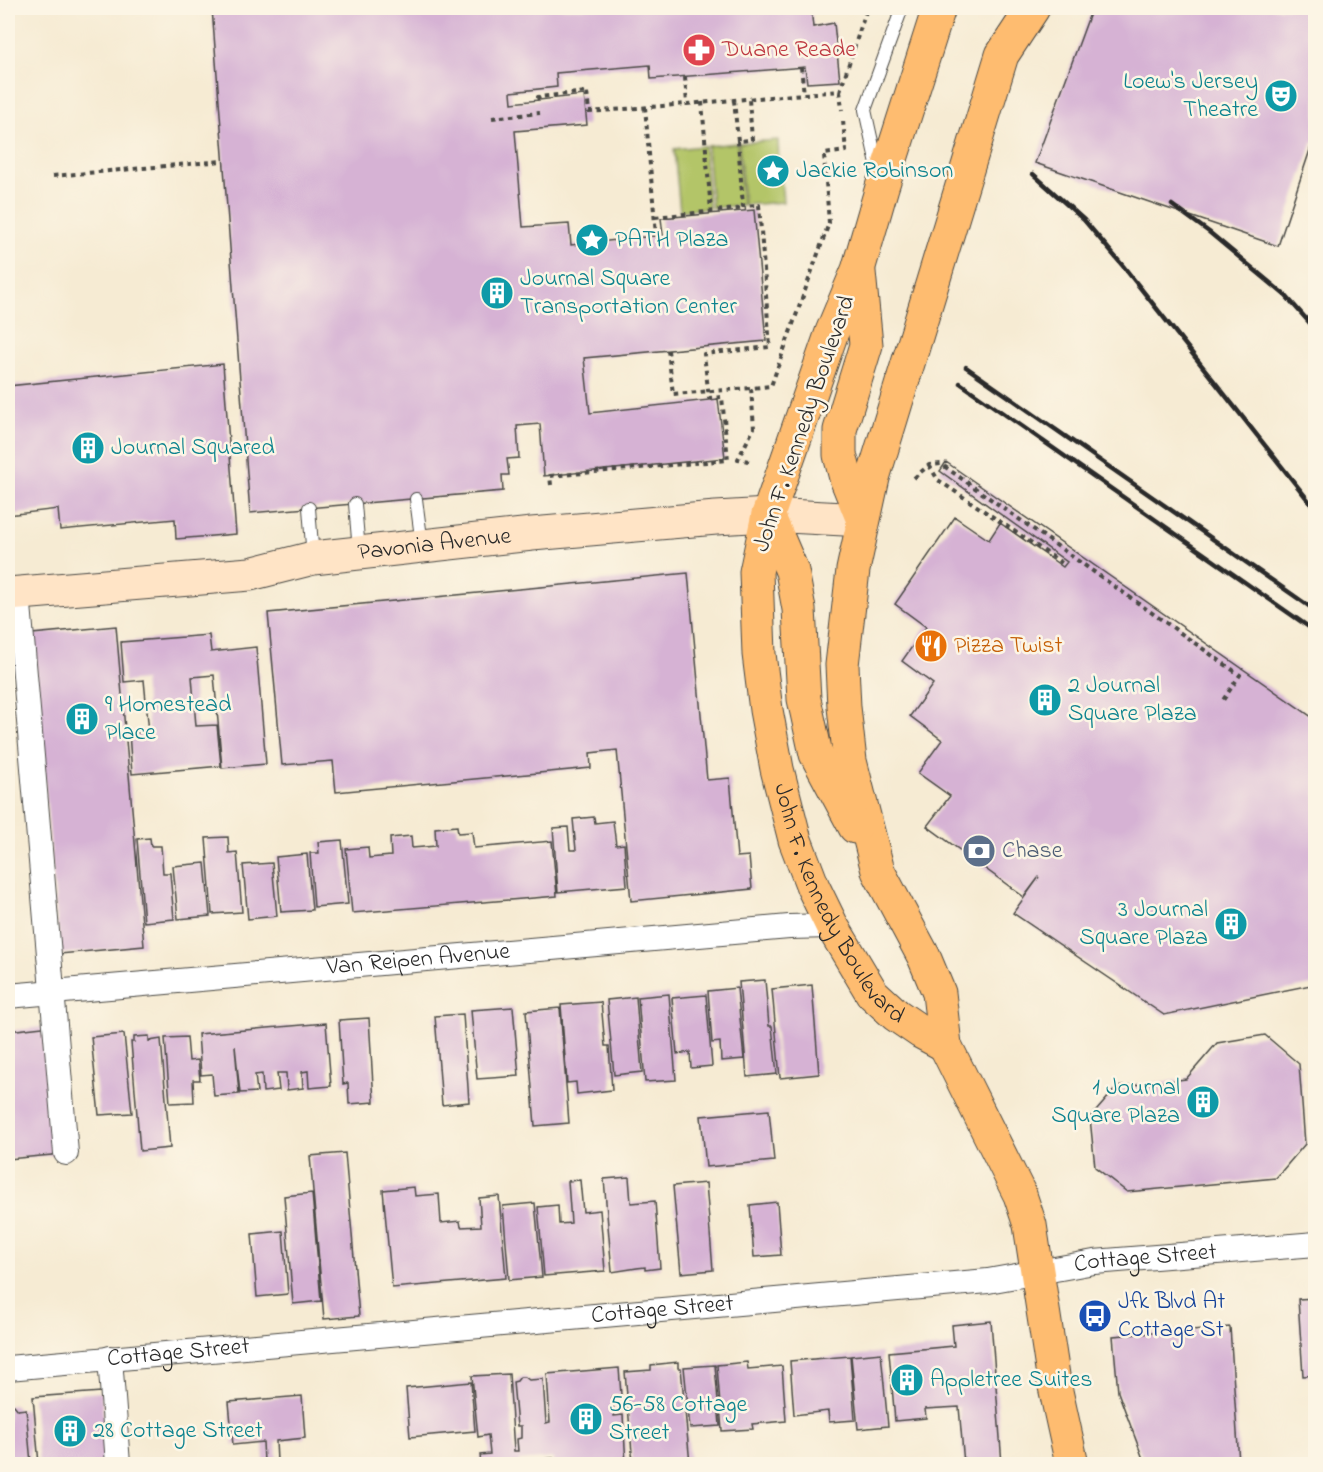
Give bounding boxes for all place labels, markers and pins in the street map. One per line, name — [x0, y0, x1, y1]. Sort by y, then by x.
pharmacy icon: Duane Reade — [681, 32, 717, 68]
place label: Duane Reade — [721, 33, 856, 68]
place label: Loew's Jersey Theatre — [1123, 65, 1258, 128]
theatre icon: Loew's Jersey Theatre — [1263, 78, 1299, 114]
place icon: Jackie Robinson — [755, 153, 791, 189]
place label: Jackie Robinson — [796, 154, 953, 189]
place icon: PATH Plaza — [574, 222, 610, 258]
place label: PATH Plaza — [615, 223, 728, 258]
place label: Journal Square Transportation Center — [520, 262, 737, 325]
building icon: Journal Square Transportation Center — [479, 275, 515, 311]
building icon: Journal Squared — [70, 430, 106, 466]
place label: Journal Squared — [111, 431, 275, 466]
restaurant icon: Pizza Twist — [913, 628, 949, 664]
place label: Pizza Twist — [954, 629, 1063, 664]
place label: 2 Journal Square Plaza — [1068, 669, 1197, 732]
building icon: 2 Journal Square Plaza — [1027, 682, 1063, 718]
place label: 9 Homestead Place — [105, 688, 232, 751]
building icon: 9 Homestead Place — [64, 701, 100, 737]
bank icon: Chase — [961, 833, 997, 869]
place label: Chase — [1002, 834, 1063, 869]
place label: 3 Journal Square Plaza — [1079, 893, 1208, 956]
building icon: 3 Journal Square Plaza — [1213, 906, 1249, 942]
place label: 1 Journal Square Plaza — [1051, 1071, 1180, 1134]
building icon: 1 Journal Square Plaza — [1185, 1084, 1221, 1120]
place label: Jfk Blvd At Cottage St — [1118, 1285, 1225, 1348]
bus stop icon: Jfk Blvd At Cottage St — [1077, 1298, 1113, 1334]
building icon: Appletree Suites — [889, 1362, 925, 1398]
place label: Appletree Suites — [930, 1363, 1092, 1398]
place label: 56-58 Cottage Street — [609, 1388, 748, 1451]
building icon: 56-58 Cottage Street — [568, 1401, 604, 1437]
building icon: 28 Cottage Street — [52, 1413, 88, 1449]
place label: 28 Cottage Street — [93, 1414, 263, 1449]

